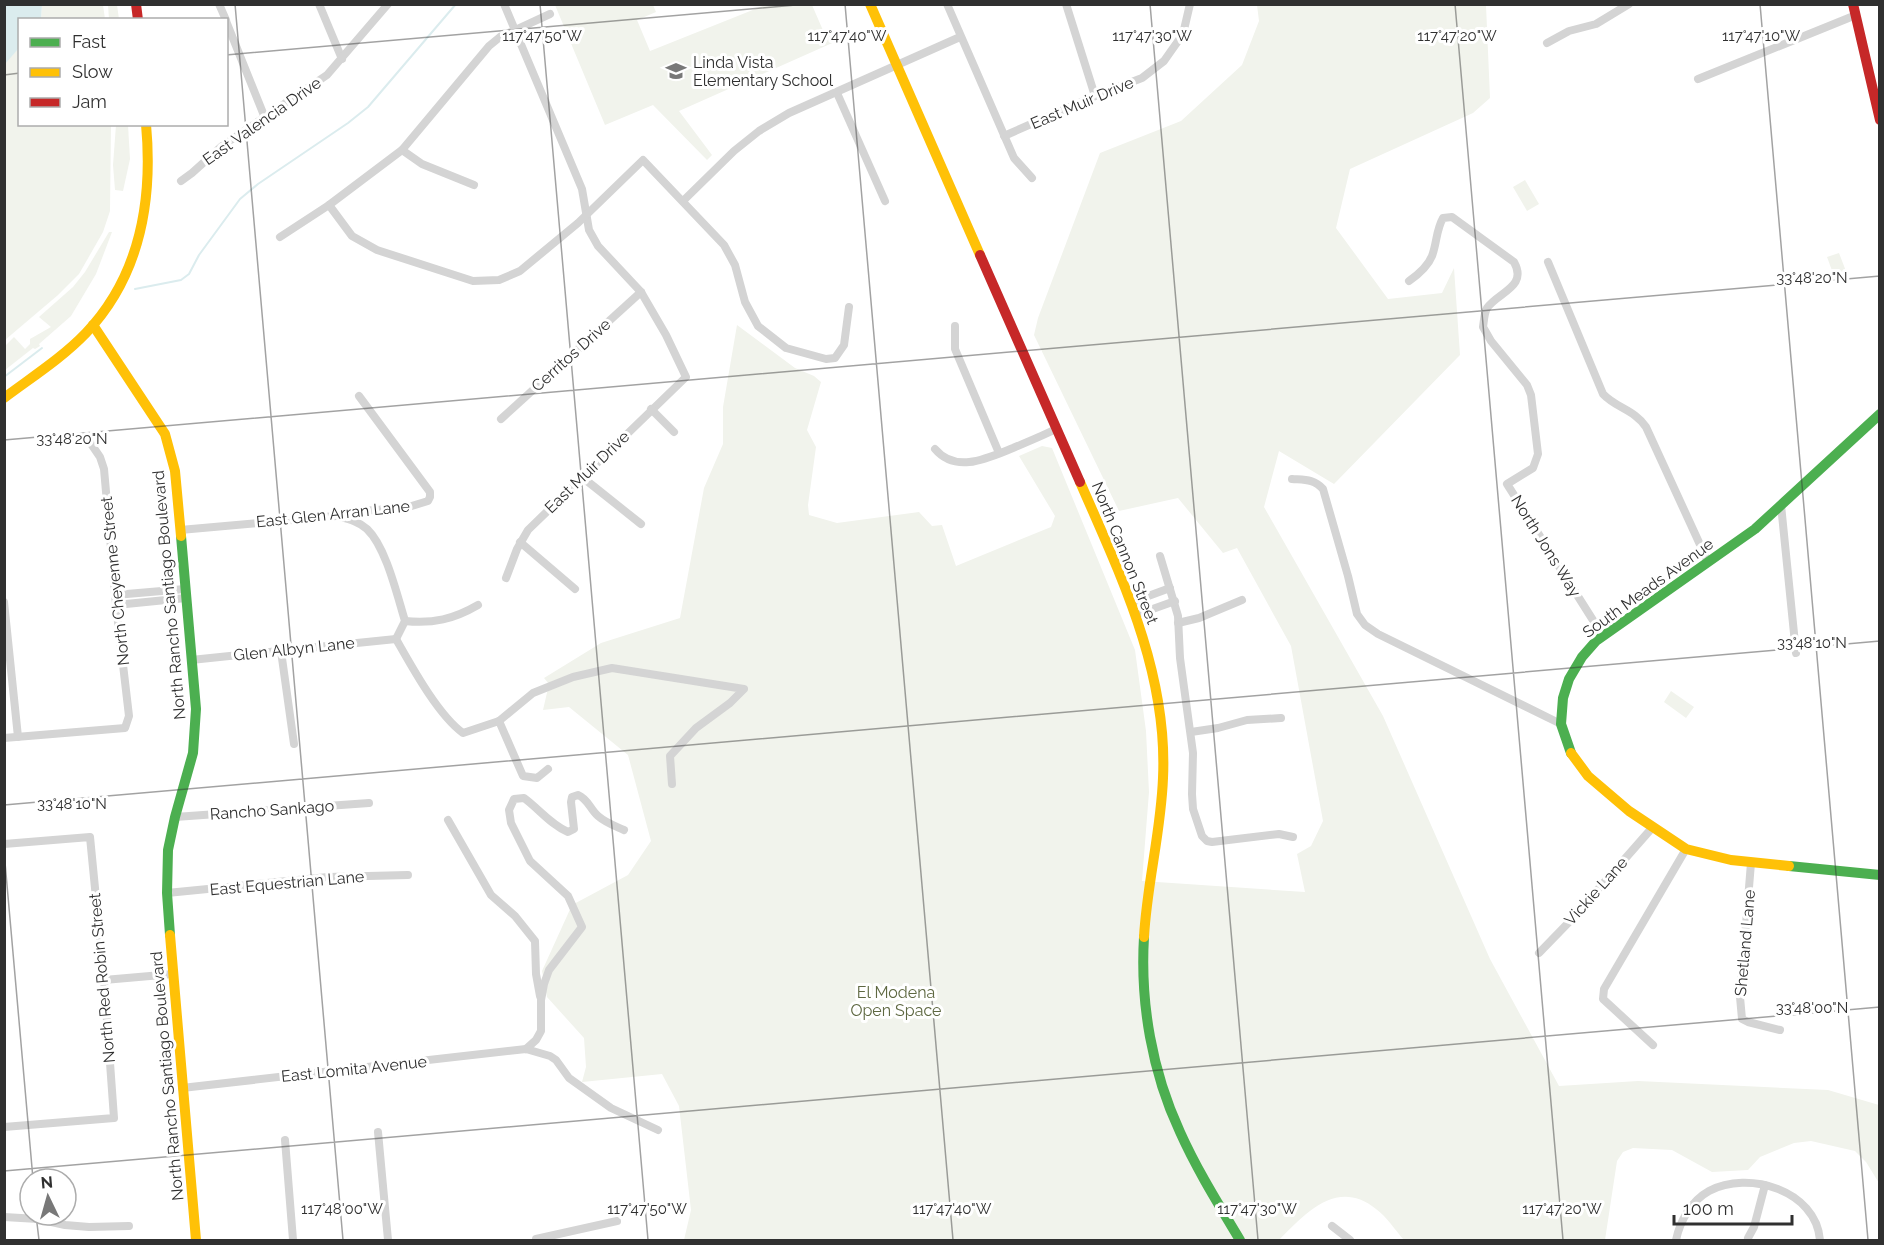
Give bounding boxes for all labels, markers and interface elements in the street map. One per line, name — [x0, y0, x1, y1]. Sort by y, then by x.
legend — [18, 18, 228, 126]
text: 117°47'50"W — [502, 27, 582, 45]
text: 117°47'40"W — [808, 27, 887, 45]
text: 117°47'30"W — [1112, 27, 1192, 45]
text: 117°47'20"W — [1417, 27, 1497, 45]
text: 117°47'10"W — [1722, 27, 1800, 45]
text: Fast — [72, 31, 106, 52]
place label: Linda Vista Elementary School — [693, 53, 834, 90]
school or university icon: Linda Vista Elementary School — [664, 59, 688, 83]
text: Slow — [72, 61, 113, 82]
street label: East Valencia Drive — [199, 73, 325, 169]
street label: East Muir Drive — [1028, 73, 1136, 133]
text: Jam — [72, 91, 107, 112]
text: 33°48'20"N — [1776, 269, 1848, 287]
street label: Cerritos Drive — [528, 315, 614, 395]
street label: East Muir Drive — [541, 427, 633, 517]
text: 33°48'20"N — [36, 430, 108, 448]
street label: North Rancho Santiago Boulevard — [149, 469, 189, 721]
street label: North Cannon Street — [1088, 479, 1162, 628]
street label: North Jons Way — [1507, 492, 1585, 601]
street label: North Cheyenne Street — [97, 495, 133, 666]
street label: East Glen Arran Lane — [255, 496, 411, 532]
street label: South Meads Avenue — [1579, 534, 1717, 642]
street label: Glen Albyn Lane — [232, 633, 356, 665]
text: 33°48'10"N — [1777, 634, 1847, 652]
text: 33°48'10"N — [37, 795, 107, 813]
street label: Rancho Sankago — [209, 796, 335, 824]
street label: Vickie Lane — [1560, 853, 1632, 929]
street label: East Equestrian Lane — [209, 867, 365, 899]
street label: Shetland Lane — [1731, 889, 1759, 997]
street label: North Red Robin Street — [85, 892, 119, 1064]
street label: North Rancho Santiago Boulevard — [147, 950, 187, 1202]
park label: El Modena Open Space — [850, 983, 942, 1020]
text: 33°48'00"N — [1776, 999, 1848, 1017]
street label: East Lomita Avenue — [280, 1052, 428, 1086]
north arrow — [18, 1167, 78, 1227]
text: N — [40, 1173, 54, 1193]
scale bar — [1674, 1188, 1792, 1226]
text: 100 m — [1683, 1198, 1734, 1219]
text: 117°48'00"W — [301, 1200, 383, 1218]
text: 117°47'50"W — [607, 1200, 687, 1218]
text: 117°47'40"W — [913, 1200, 992, 1218]
text: 117°47'30"W — [1217, 1200, 1297, 1218]
text: 117°47'20"W — [1522, 1200, 1602, 1218]

